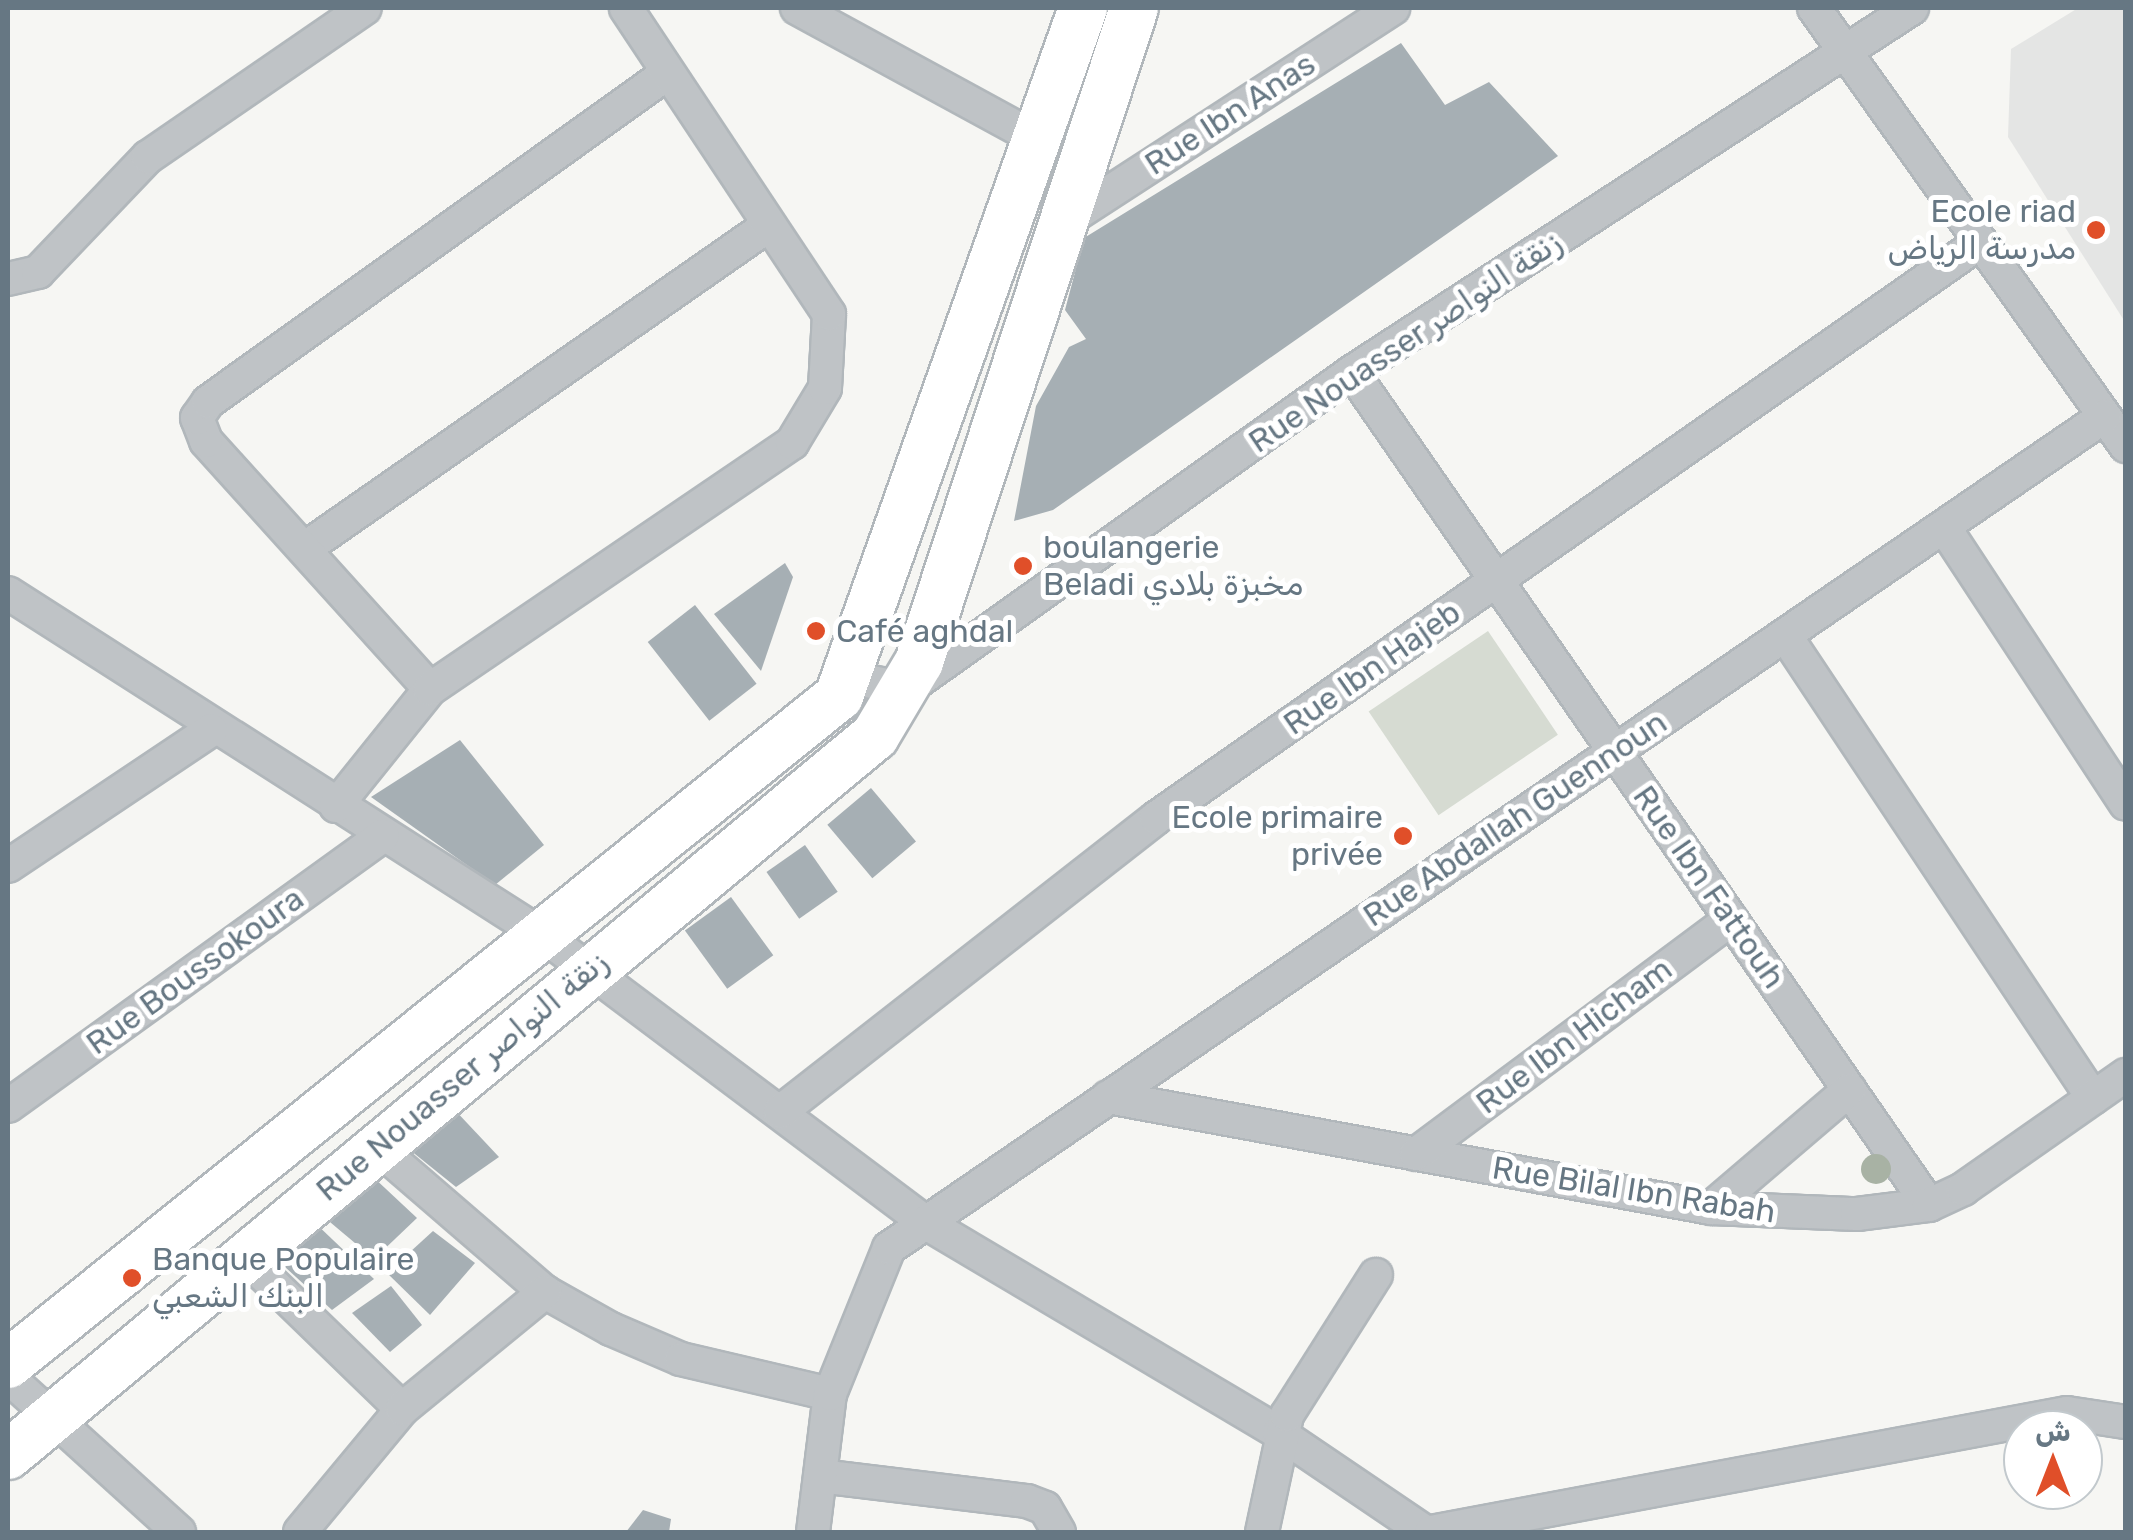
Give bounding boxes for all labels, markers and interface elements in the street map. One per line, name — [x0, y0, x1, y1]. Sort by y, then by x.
street label: Rue Ibn Anas — [1137, 45, 1323, 183]
place label: Ecole riad مدرسة الرياض — [1887, 193, 2076, 268]
marker: Ecole riad مدرسة الرياض — [2085, 219, 2107, 241]
street label: Rue Nouasser زنقة النواصر — [1241, 223, 1569, 461]
place label: boulangerie Beladi مخبزة بلادي — [1043, 529, 1303, 604]
marker: boulangerie Beladi مخبزة بلادي — [1012, 555, 1034, 577]
street label: Rue Ibn Hajeb — [1276, 593, 1468, 743]
place label: Café aghdal — [836, 612, 1013, 650]
marker: Café aghdal — [805, 620, 827, 642]
street label: Rue Abdallah Guennoun — [1356, 703, 1674, 935]
street label: Rue Ibn Fattouh — [1625, 778, 1793, 996]
place label: Ecole primaire privée — [1172, 799, 1383, 874]
marker: Ecole primaire privée — [1392, 825, 1414, 847]
street label: Rue Boussokoura — [79, 879, 311, 1063]
street label: Rue Nouasser زنقة النواصر — [308, 943, 616, 1209]
street label: Rue Ibn Hicham — [1469, 950, 1679, 1122]
street label: Rue Bilal Ibn Rabah — [1490, 1149, 1778, 1231]
place label: Banque Populaire البنك الشعبي — [152, 1241, 415, 1316]
marker: Banque Populaire البنك الشعبي — [121, 1267, 143, 1289]
north arrow — [2003, 1410, 2103, 1510]
text: ش — [2035, 1415, 2071, 1448]

